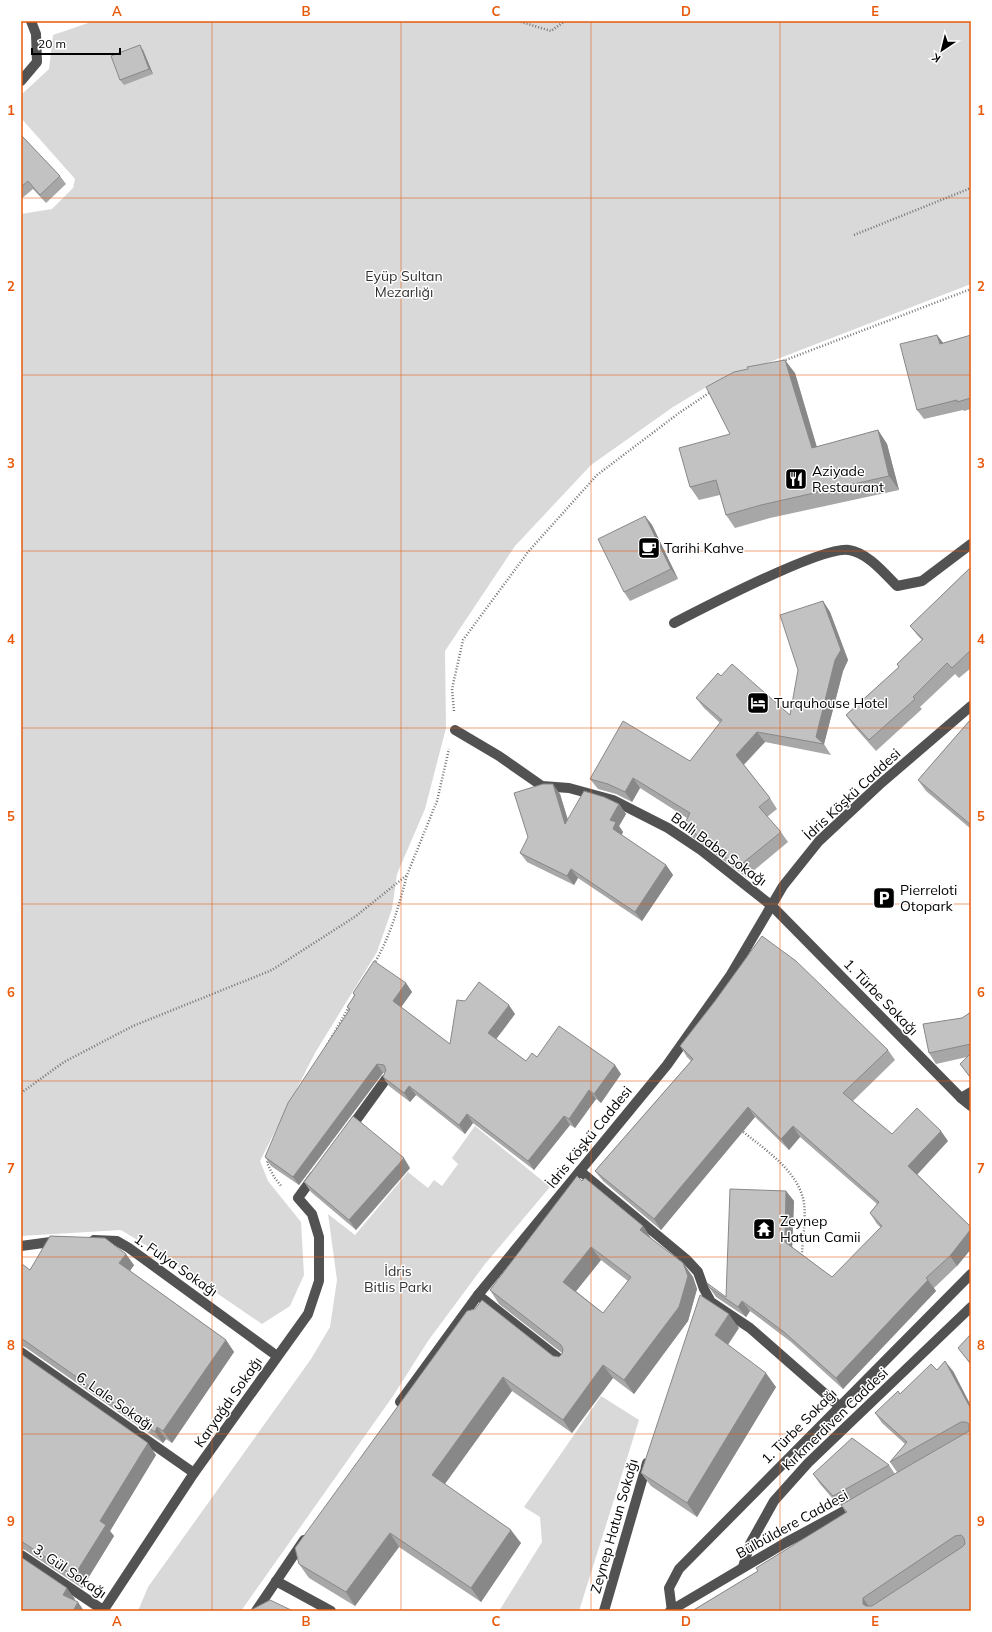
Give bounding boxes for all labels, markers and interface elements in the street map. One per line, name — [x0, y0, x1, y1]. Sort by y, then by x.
text: A — [112, 3, 122, 19]
text: B — [302, 3, 311, 19]
text: C — [492, 3, 501, 19]
text: D — [681, 3, 691, 19]
text: E — [871, 3, 879, 19]
scale bar — [32, 30, 120, 56]
north arrow — [922, 30, 962, 70]
text: 20 m — [38, 36, 66, 51]
text: K — [929, 50, 943, 66]
text: 1 — [7, 102, 15, 118]
text: 1 — [977, 102, 985, 118]
park label: Eyüp Sultan Mezarlığı — [365, 267, 443, 301]
text: 2 — [7, 278, 15, 294]
text: 2 — [977, 278, 985, 294]
text: 3 — [7, 455, 15, 471]
text: 3 — [977, 455, 985, 471]
place label: Aziyade Restaurant — [812, 462, 884, 496]
restaurant icon: Aziyade Restaurant — [783, 466, 809, 492]
cafe icon: Tarihi Kahve — [636, 535, 662, 561]
place label: Tarihi Kahve — [664, 539, 744, 557]
text: 4 — [7, 631, 15, 647]
text: 4 — [977, 631, 985, 647]
hotel icon: Turquhouse Hotel — [745, 690, 771, 716]
place label: Turquhouse Hotel — [774, 694, 888, 712]
street label: İdris Köşkü Caddesi — [800, 744, 904, 844]
text: 5 — [7, 808, 15, 824]
street label: Ballı Baba Sokağı — [668, 808, 770, 890]
text: 5 — [977, 808, 985, 824]
place label: Pierreloti Otopark — [900, 881, 957, 915]
parking icon: Pierreloti Otopark — [871, 885, 897, 911]
street label: 1. Türbe Sokağı — [840, 955, 922, 1039]
text: 6 — [7, 984, 15, 1000]
text: 6 — [977, 984, 985, 1000]
street label: İdris Köşkü Caddesi — [542, 1082, 636, 1192]
text: 7 — [7, 1160, 15, 1176]
text: 7 — [977, 1160, 985, 1176]
place label: Zeynep Hatun Camii — [780, 1212, 861, 1246]
temple icon: Zeynep Hatun Camii — [751, 1216, 777, 1242]
street label: 1. Fulya Sokağı — [131, 1230, 221, 1300]
park label: İdris Bitlis Parkı — [364, 1262, 432, 1296]
text: 8 — [7, 1337, 15, 1353]
text: 8 — [977, 1337, 985, 1353]
street label: Karyağdı Sokağı — [190, 1353, 266, 1451]
street label: Kırkmerdiven Caddesi — [778, 1364, 892, 1474]
street label: 6. Lale Sokağı — [73, 1368, 157, 1434]
street label: 1. Türbe Sokağı — [757, 1384, 841, 1468]
street label: Zeynep Hatun Sokağı — [586, 1457, 642, 1595]
street label: Bülbüldere Caddesi — [733, 1486, 851, 1562]
text: 9 — [7, 1513, 15, 1529]
text: 9 — [977, 1513, 985, 1529]
street label: 3. Gül Sokağı — [30, 1540, 110, 1602]
text: A — [112, 1613, 122, 1629]
text: B — [302, 1613, 311, 1629]
text: C — [492, 1613, 501, 1629]
text: D — [681, 1613, 691, 1629]
text: E — [871, 1613, 879, 1629]

